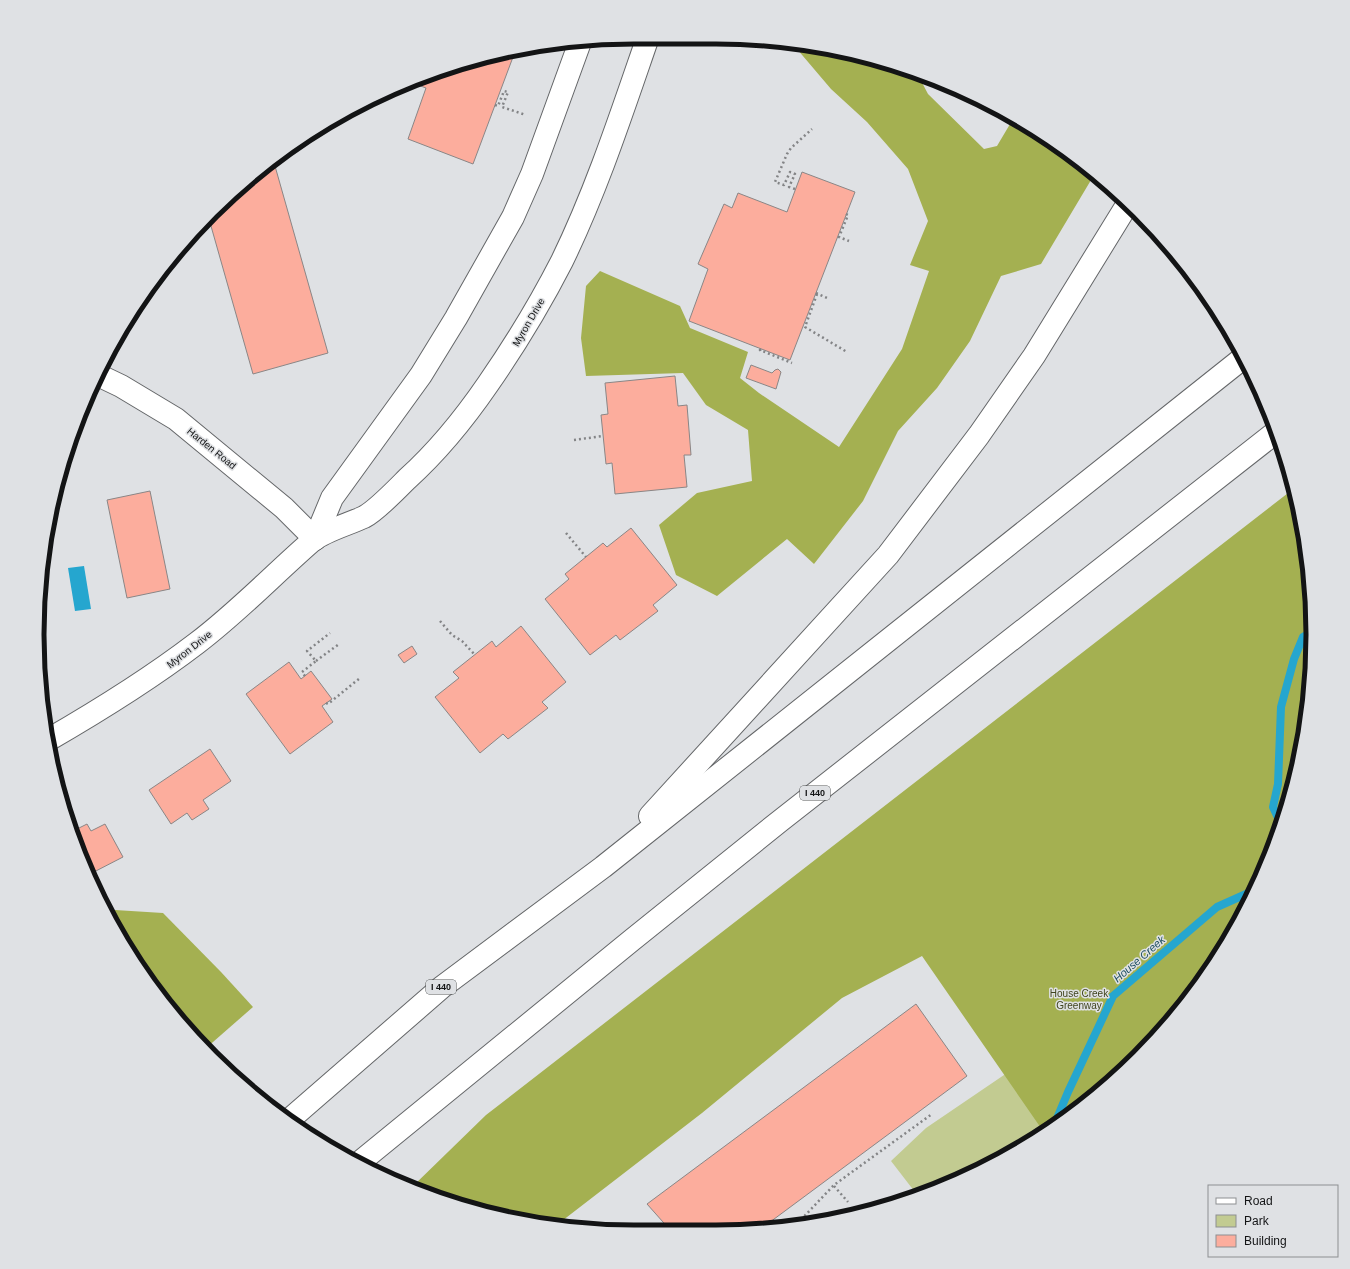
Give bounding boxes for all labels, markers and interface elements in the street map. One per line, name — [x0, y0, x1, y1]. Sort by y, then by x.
street label: Myron Drive — [510, 296, 547, 348]
street label: Harden Road — [185, 425, 238, 471]
street label: Myron Drive — [165, 628, 214, 670]
road number: I 440 — [800, 786, 830, 800]
water label: House Creek — [1111, 933, 1168, 985]
road number: I 440 — [426, 980, 456, 994]
park label: House Creek Greenway — [1050, 988, 1109, 1011]
legend — [1208, 1185, 1338, 1257]
text: Road — [1244, 1194, 1273, 1208]
text: Park — [1244, 1214, 1270, 1228]
text: Building — [1244, 1234, 1287, 1248]

